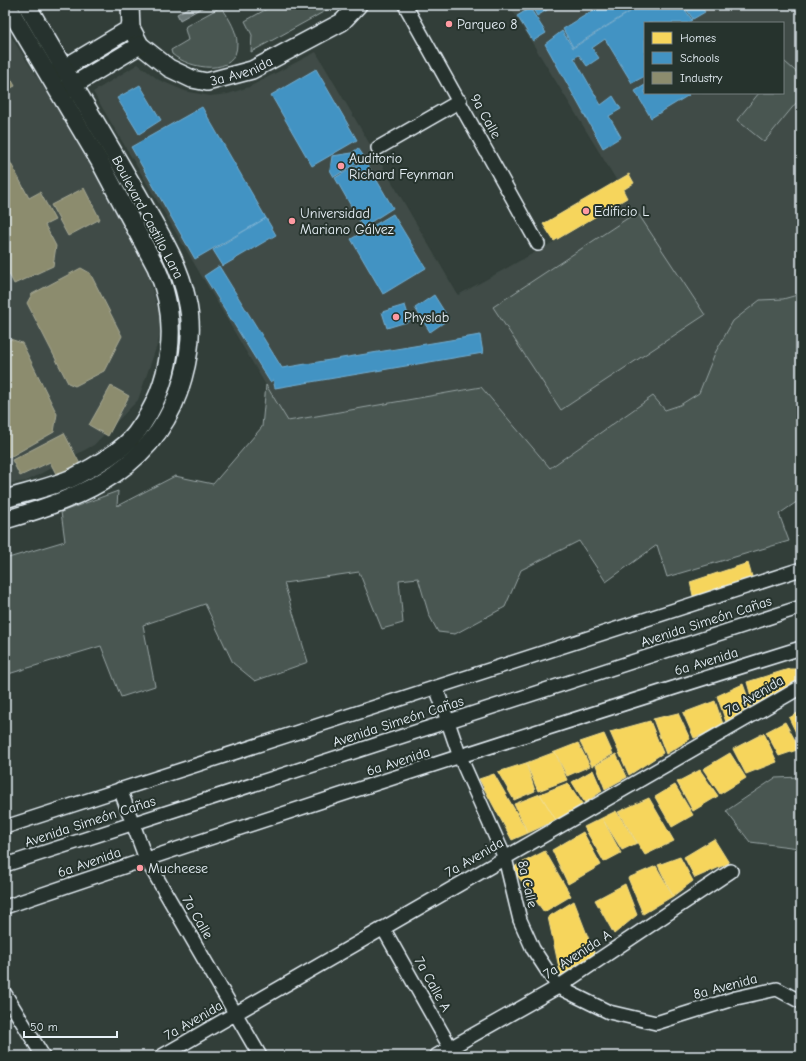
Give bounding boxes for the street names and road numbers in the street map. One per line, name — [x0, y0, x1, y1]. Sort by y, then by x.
street label: 3a Avenida — [208, 53, 276, 90]
street label: 9a Calle — [466, 91, 505, 141]
street label: Boulevard Castillo Lara — [108, 153, 187, 282]
street label: Avenida Simeón Cañas — [638, 592, 774, 651]
street label: 6a Avenida — [672, 644, 740, 679]
street label: 7a Avenida — [722, 672, 787, 719]
street label: Avenida Simeón Cañas — [330, 692, 466, 751]
street label: 6a Avenida — [364, 743, 432, 780]
street label: Avenida Simeón Cañas — [22, 792, 158, 851]
street label: 7a Avenida — [442, 834, 507, 881]
street label: 6a Avenida — [55, 844, 123, 881]
street label: 8a Calle — [514, 859, 541, 909]
street label: 7a Calle — [178, 892, 217, 942]
street label: 7a Avenida A — [540, 926, 614, 983]
street label: 7a Calle A — [411, 954, 455, 1015]
street label: 8a Avenida — [691, 970, 759, 1003]
street label: 7a Avenida — [161, 997, 226, 1044]

